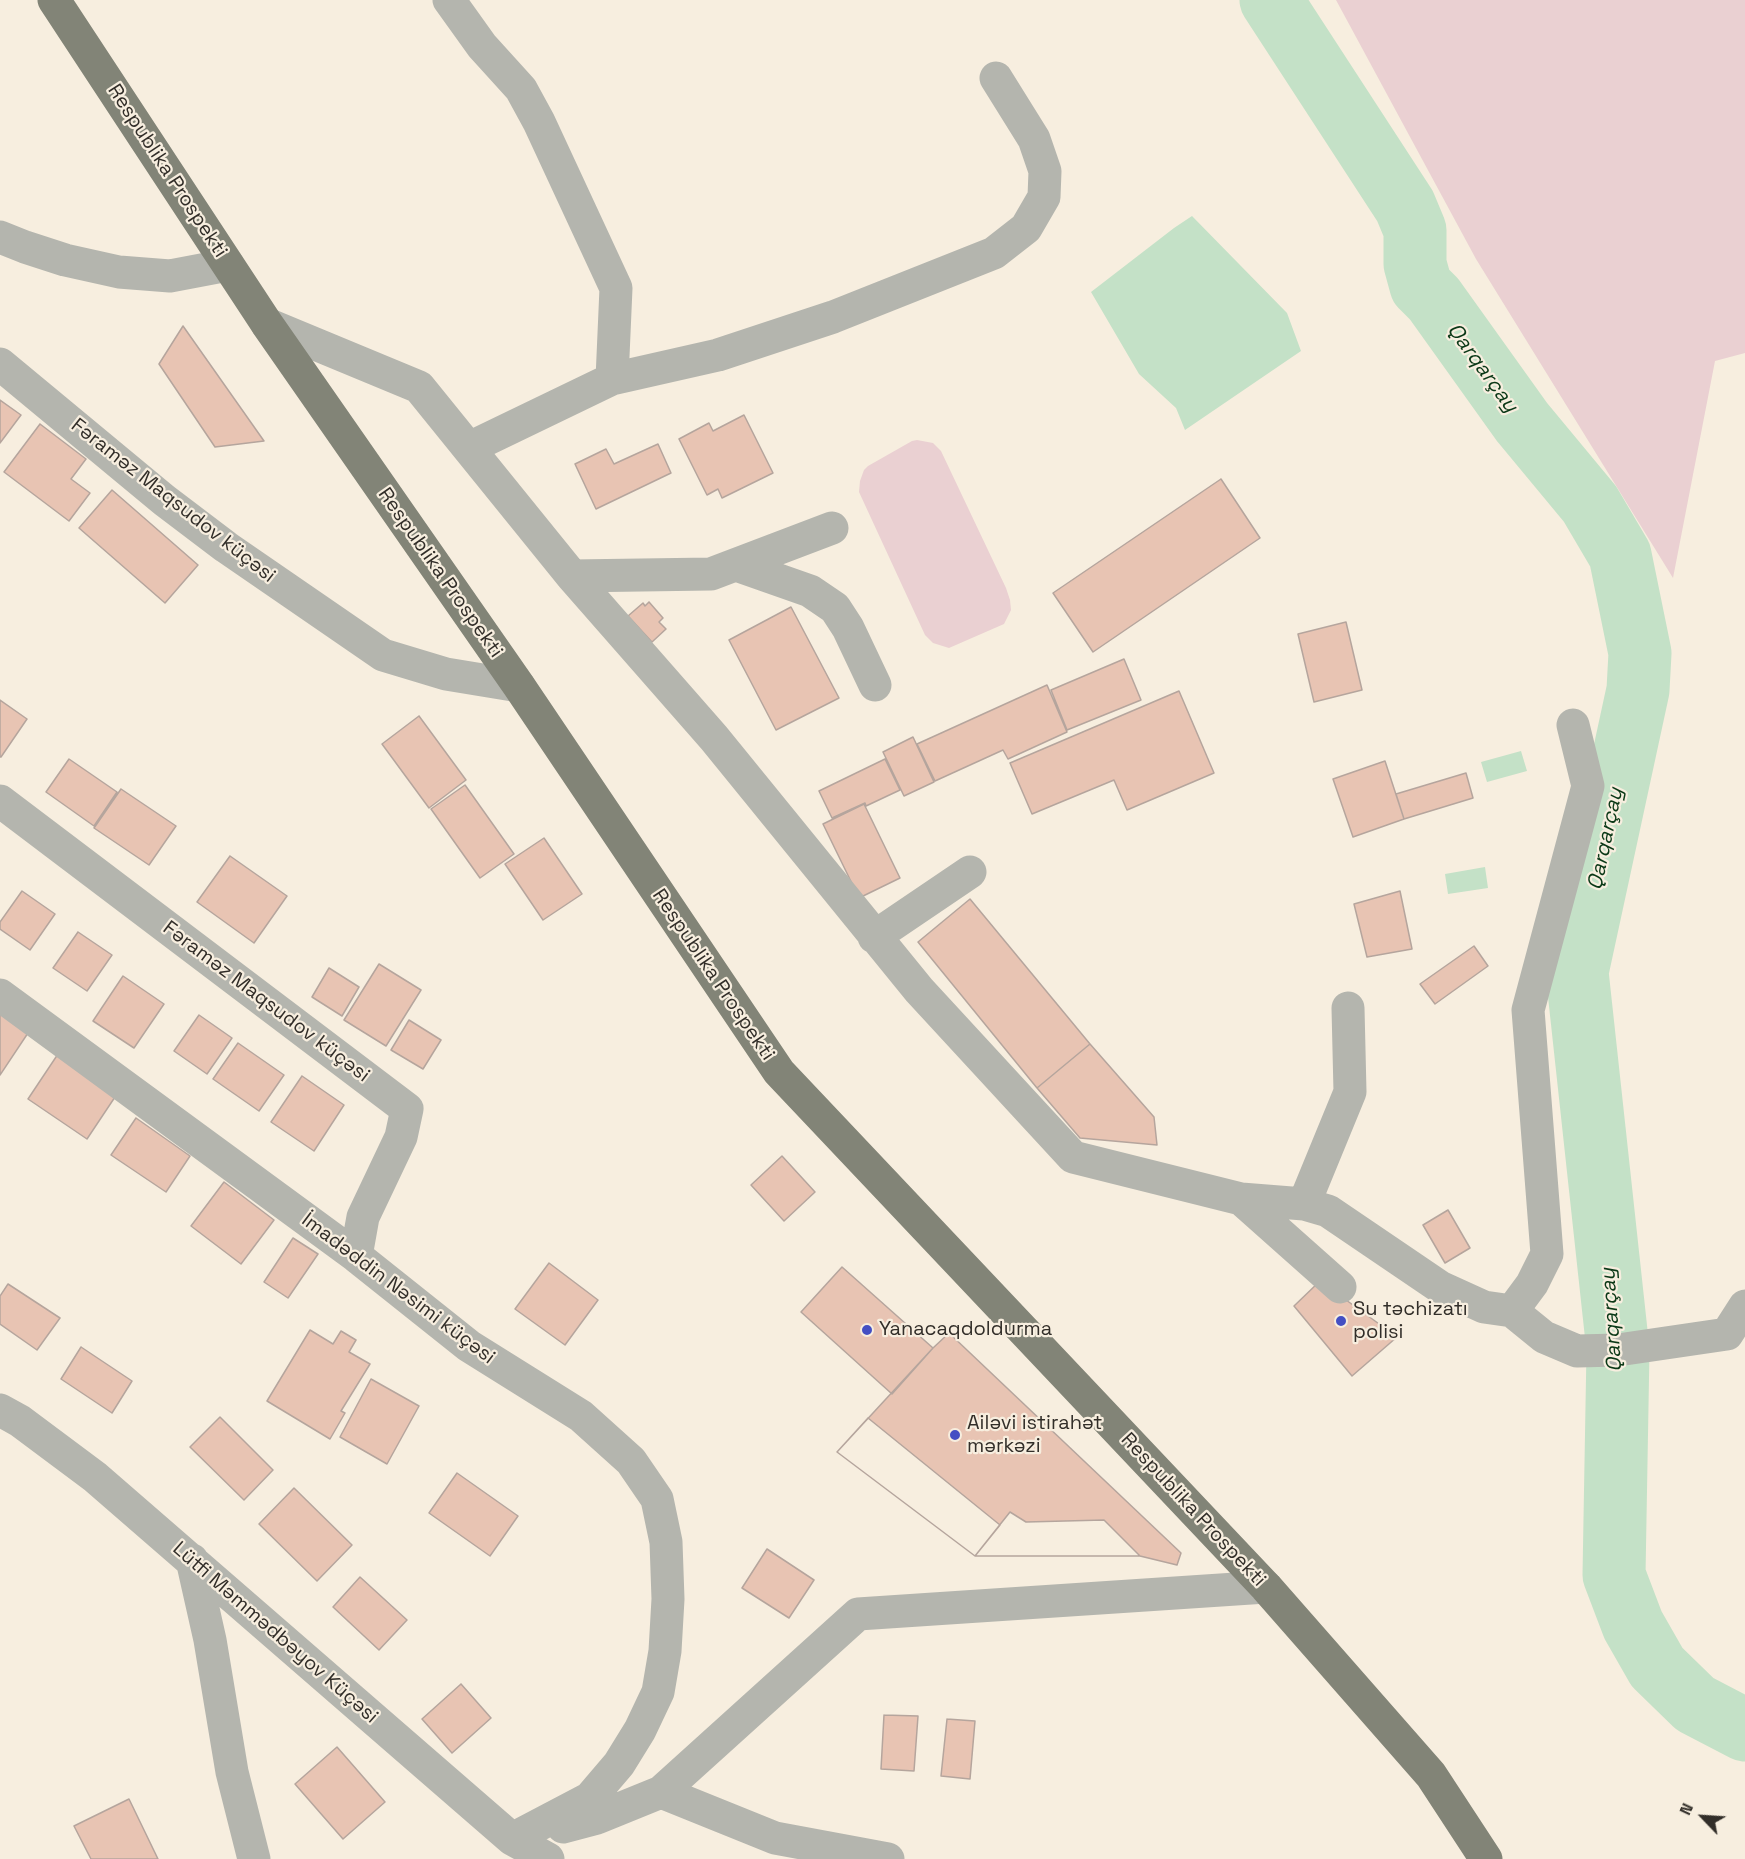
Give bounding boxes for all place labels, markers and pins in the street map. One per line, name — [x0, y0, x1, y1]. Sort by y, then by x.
place label: Su təchizatı polisi — [1353, 1298, 1468, 1345]
marker: Su təchizatı polisi — [1334, 1314, 1348, 1328]
place label: Yanacaqdoldurma — [879, 1318, 1052, 1342]
marker: Yanacaqdoldurma — [860, 1323, 874, 1337]
place label: Ailəvi istirahət mərkəzi — [967, 1412, 1103, 1459]
marker: Ailəvi istirahət mərkəzi — [948, 1428, 962, 1442]

